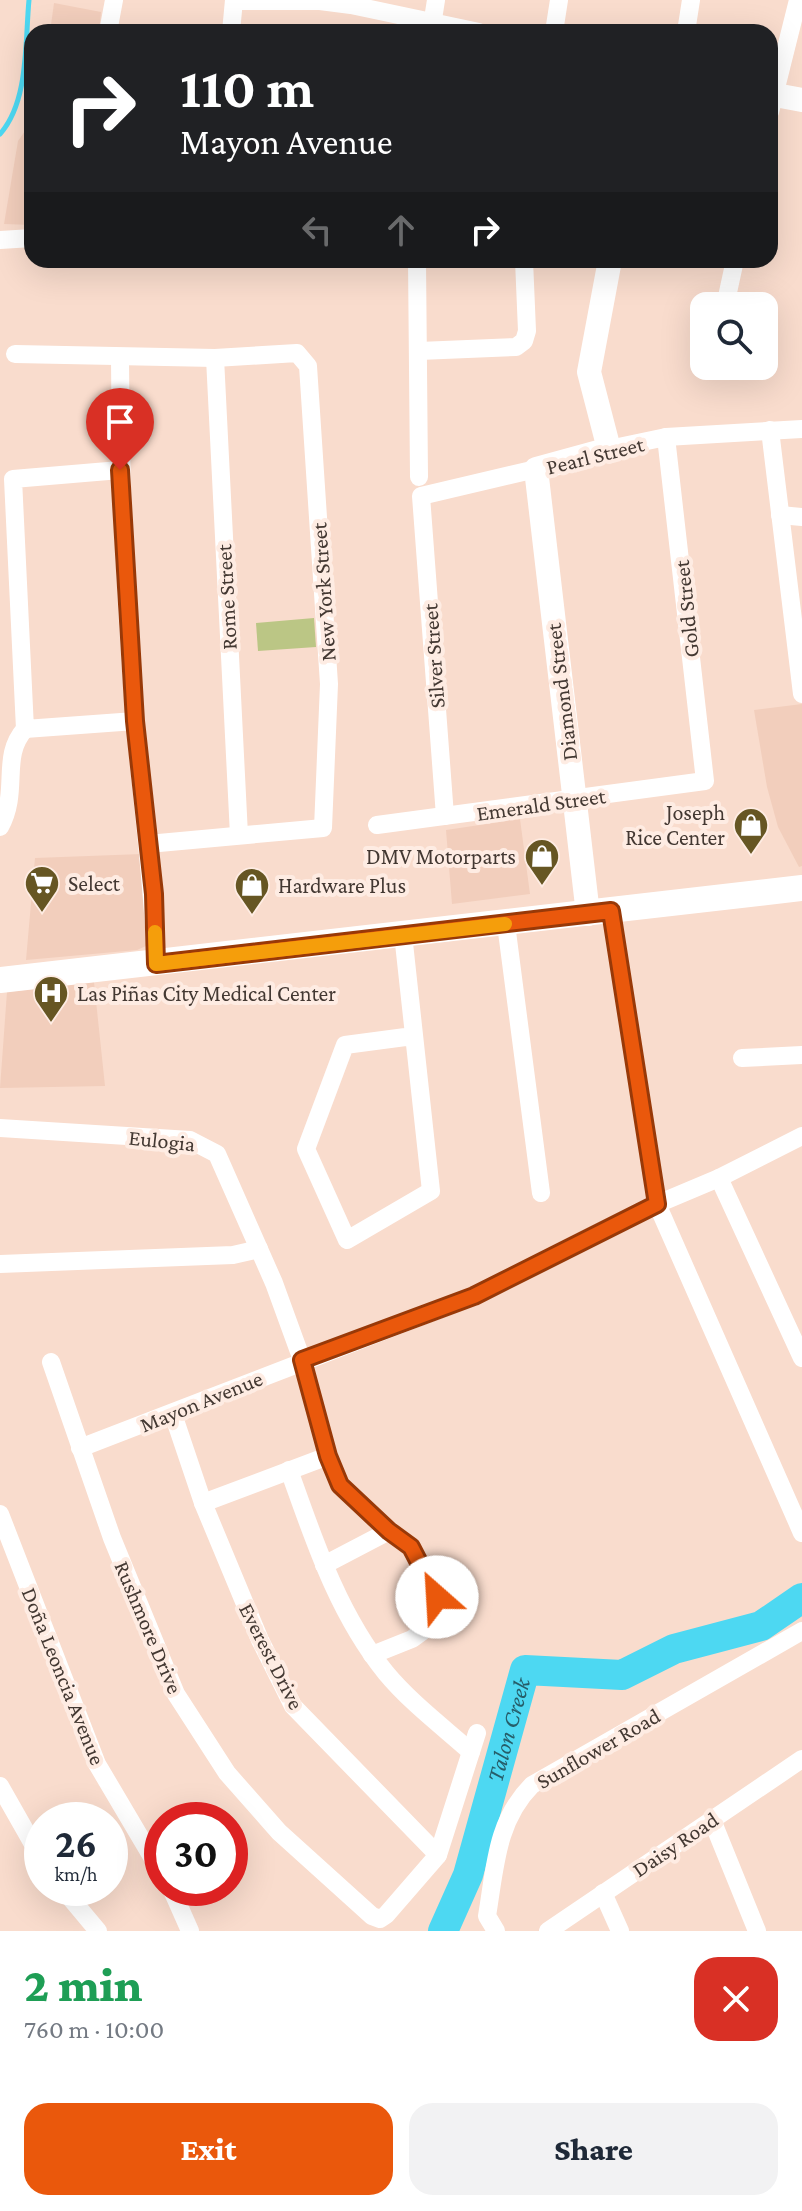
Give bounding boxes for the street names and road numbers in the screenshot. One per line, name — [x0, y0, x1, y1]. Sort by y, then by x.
street label: Pearl Street — [544, 431, 647, 480]
street label: New York Street — [306, 521, 341, 662]
street label: Rome Street — [211, 543, 242, 650]
street label: Gold Street — [669, 558, 704, 659]
street label: Silver Street — [417, 602, 450, 709]
street label: Diamond Street — [541, 621, 582, 762]
street label: Emerald Street — [475, 783, 608, 826]
street label: Eulogia — [127, 1125, 196, 1156]
street label: Mayon Avenue — [136, 1366, 266, 1437]
street label: Rushmore Drive — [109, 1557, 188, 1697]
street label: Doña Leoncia Avenue — [17, 1584, 111, 1769]
street label: Everest Drive — [234, 1599, 309, 1714]
street label: Sunflower Road — [532, 1703, 665, 1794]
street label: Daisy Road — [628, 1806, 723, 1882]

